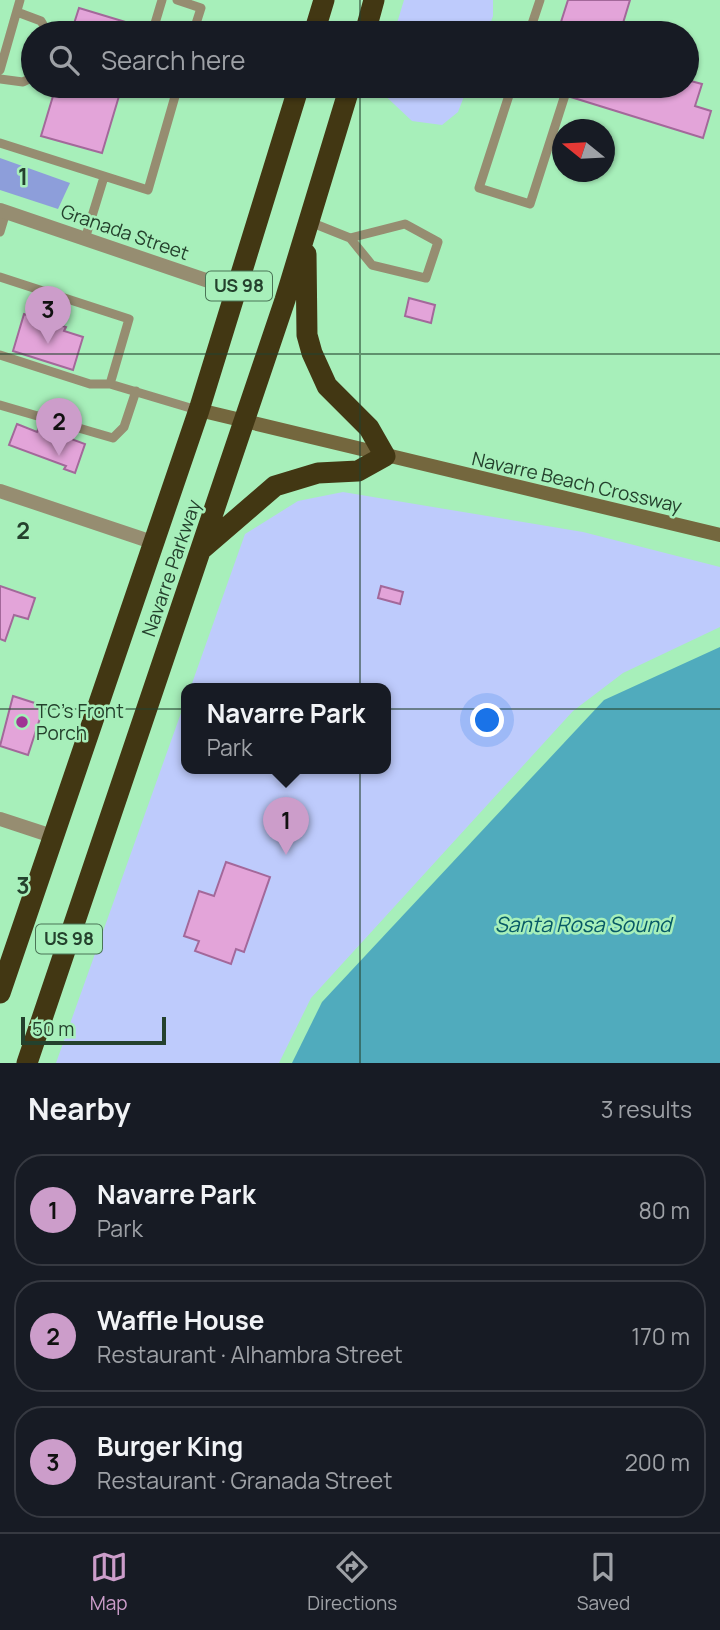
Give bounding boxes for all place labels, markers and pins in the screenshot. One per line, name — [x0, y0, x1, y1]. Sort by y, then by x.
pin: 3 — [25, 286, 71, 344]
pin: 2 — [36, 398, 82, 456]
place label: TC's Front Porch — [36, 698, 124, 746]
marker: TC's Front Porch — [14, 714, 30, 730]
pin: 1 — [263, 797, 309, 855]

